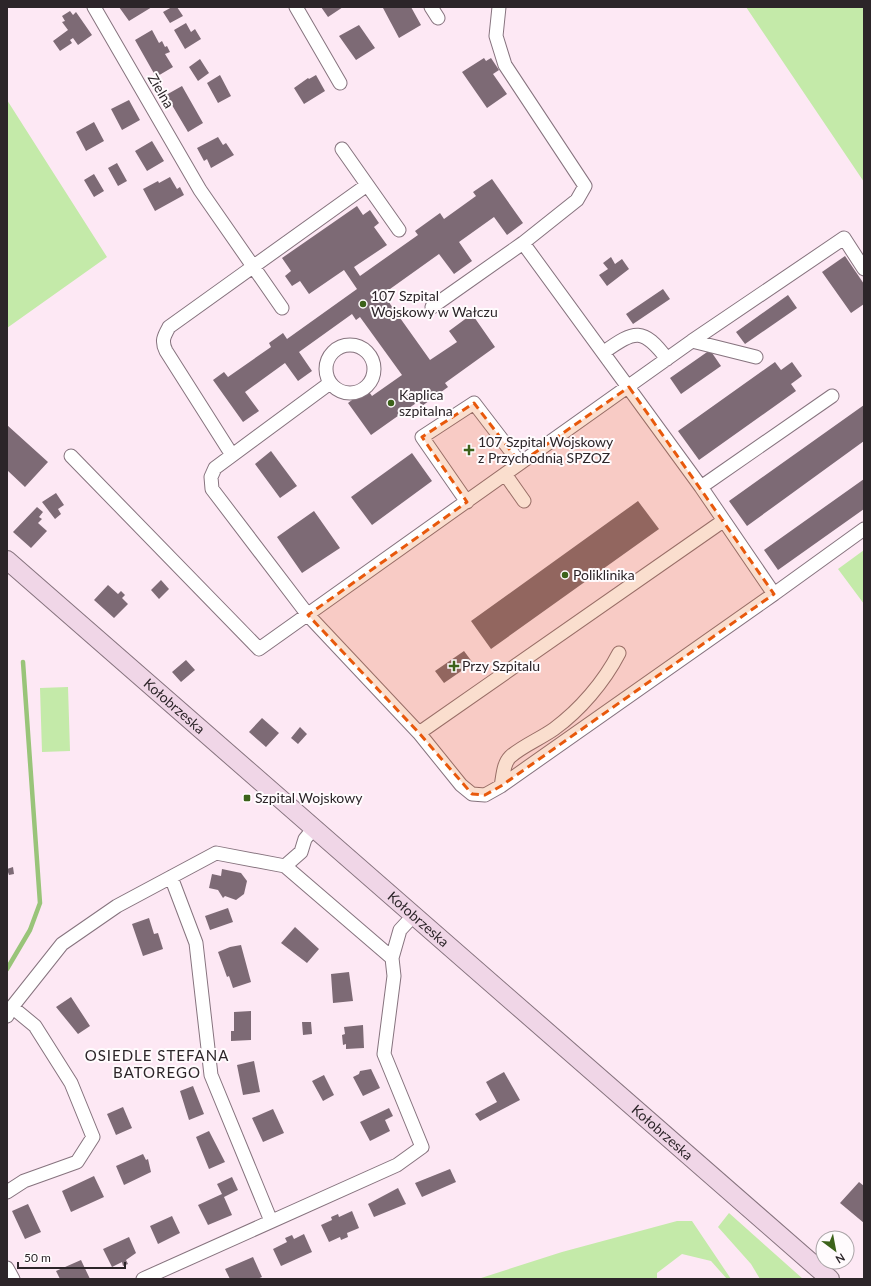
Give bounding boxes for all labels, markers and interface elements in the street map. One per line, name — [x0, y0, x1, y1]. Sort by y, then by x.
street label: Zielna — [145, 70, 178, 111]
place label: 107 Szpital Wojskowy w Wałczu — [371, 287, 498, 320]
marker: 107 Szpital Wojskowy w Wałczu — [358, 299, 368, 309]
place label: Kaplica szpitalna — [399, 386, 453, 419]
marker: Kaplica szpitalna — [386, 398, 396, 408]
place label: 107 Szpital Wojskowy z Przychodnią SPZOZ — [478, 433, 614, 466]
marker: 107 Szpital Wojskowy z Przychodnią SPZOZ — [463, 444, 475, 456]
place label: Poliklinika — [573, 566, 635, 583]
marker: Poliklinika — [560, 570, 570, 580]
place label: Przy Szpitalu — [462, 657, 540, 674]
marker: Przy Szpitalu — [449, 661, 459, 671]
street label: Kołobrzeska — [140, 674, 209, 737]
place label: Szpital Wojskowy — [255, 789, 363, 806]
marker: Szpital Wojskowy — [242, 793, 252, 803]
street label: Kołobrzeska — [384, 888, 453, 950]
district label: OSIEDLE STEFANA BATOREGO — [85, 1046, 229, 1081]
street label: Kołobrzeska — [628, 1101, 697, 1163]
north arrow — [815, 1230, 855, 1270]
scale bar — [18, 1244, 125, 1270]
text: 50 m — [24, 1250, 51, 1265]
text: N — [834, 1251, 848, 1267]

